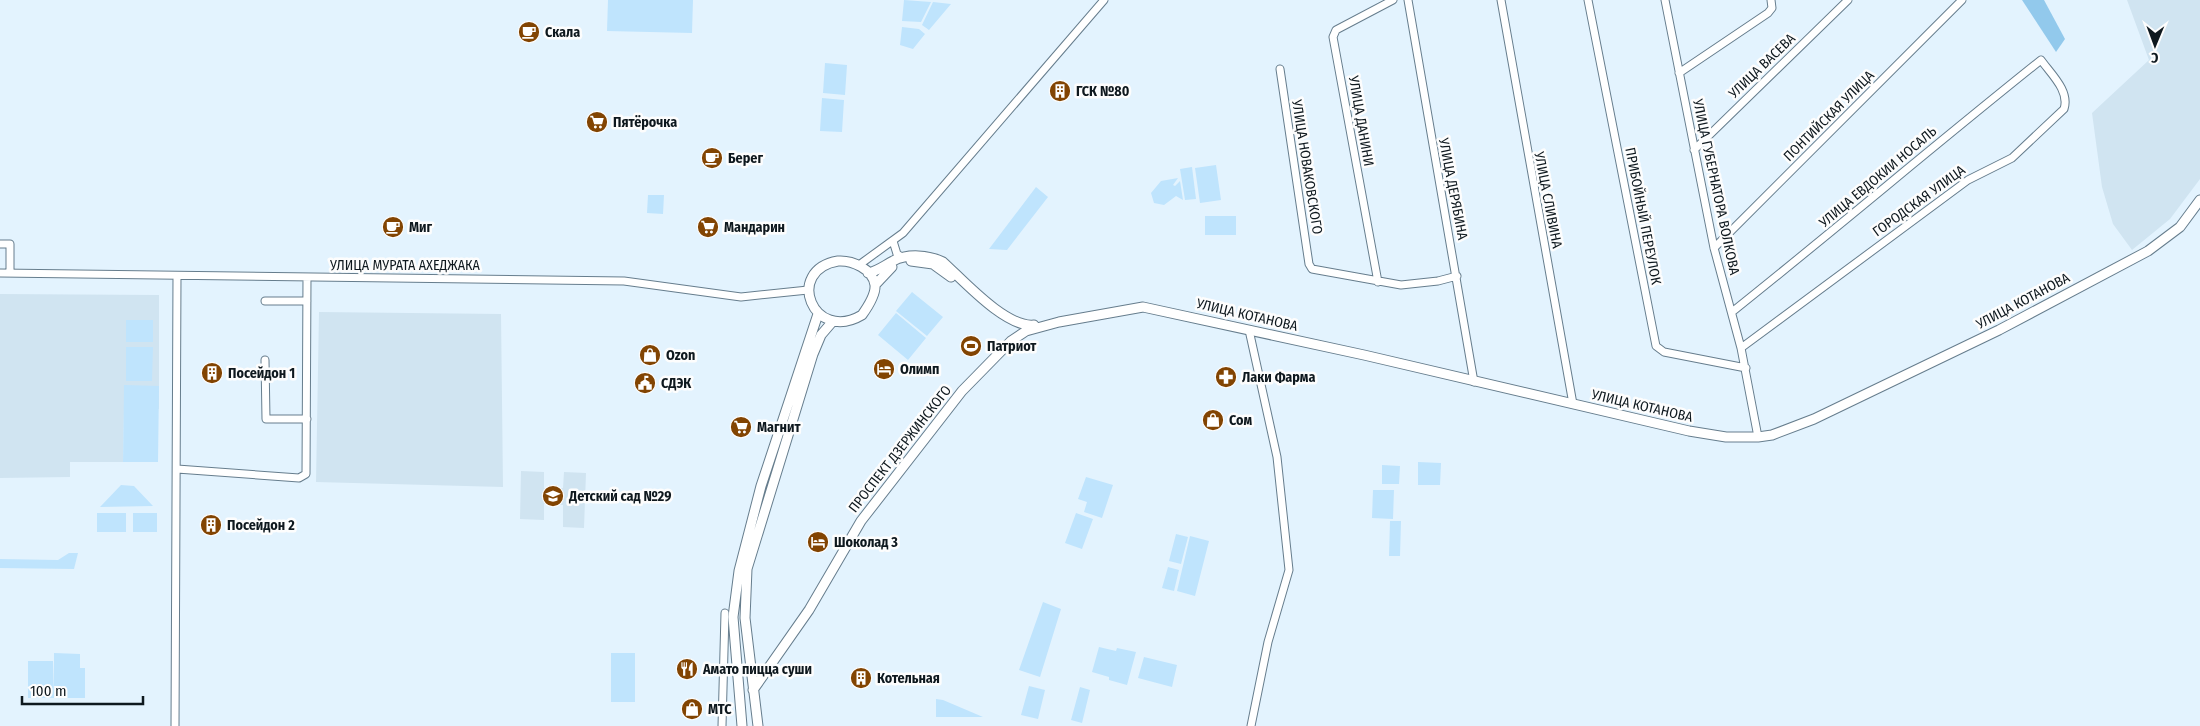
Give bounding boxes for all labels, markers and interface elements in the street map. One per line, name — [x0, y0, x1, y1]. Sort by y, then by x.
cafe icon: Скала — [517, 20, 541, 44]
north arrow — [2130, 20, 2180, 70]
place label: Скала — [545, 24, 580, 41]
street label: УЛИЦА ВАСЕВА — [1725, 30, 1799, 103]
text: С — [2150, 49, 2159, 66]
street label: ПОНТИЙСКАЯ УЛИЦА — [1780, 67, 1878, 165]
street label: УЛИЦА ДАНИНИ — [1345, 74, 1377, 168]
building icon: ГСК №80 — [1048, 79, 1072, 103]
place label: ГСК №80 — [1076, 83, 1130, 100]
street label: УЛИЦА ГУБЕРНАТОРА ВОЛКОВА — [1689, 97, 1743, 277]
street label: УЛИЦА НОВАКОВСКОГО — [1288, 98, 1326, 236]
supermarket icon: Пятёрочка — [585, 110, 609, 134]
place label: Пятёрочка — [613, 114, 677, 131]
street label: УЛИЦА ЕВДОКИИ НОСАЛЬ — [1815, 123, 1940, 232]
street label: УЛИЦА ДЕРЯБИНА — [1435, 136, 1471, 242]
cafe icon: Берег — [700, 146, 724, 170]
street label: ПРИБОЙНЫЙ ПЕРЕУЛОК — [1621, 146, 1665, 287]
street label: УЛИЦА СЛИВИНА — [1530, 149, 1566, 250]
place label: Берег — [728, 150, 763, 167]
street label: ГОРОДСКАЯ УЛИЦА — [1869, 161, 1969, 240]
cafe icon: Миг — [381, 215, 405, 239]
supermarket icon: Мандарин — [696, 215, 720, 239]
place label: Миг — [409, 219, 433, 236]
place label: Мандарин — [724, 219, 785, 236]
street label: УЛИЦА МУРАТА АХЕДЖАКА — [329, 257, 481, 274]
street label: УЛИЦА КОТАНОВА — [1973, 269, 2073, 333]
street label: УЛИЦА КОТАНОВА — [1194, 295, 1300, 335]
sports icon: Патриот — [959, 334, 983, 358]
place label: Патриот — [987, 338, 1037, 355]
shop icon: Ozon — [638, 343, 662, 367]
place label: Ozon — [666, 347, 695, 364]
hotel icon: Олимп — [872, 357, 896, 381]
building icon: Посейдон 1 — [200, 361, 224, 385]
place label: Олимп — [900, 361, 939, 378]
place label: Посейдон 1 — [228, 365, 295, 382]
pharmacy icon: Лаки Фарма — [1214, 365, 1238, 389]
place label: Лаки Фарма — [1242, 369, 1315, 386]
public building icon: СДЭК — [633, 371, 657, 395]
place label: СДЭК — [661, 375, 692, 392]
street label: ПРОСПЕКТ ДЗЕРЖИНСКОГО — [845, 382, 955, 516]
street label: УЛИЦА КОТАНОВА — [1589, 386, 1695, 426]
shop icon: Сом — [1201, 408, 1225, 432]
place label: Сом — [1229, 412, 1253, 429]
supermarket icon: Магнит — [729, 415, 753, 439]
place label: Магнит — [757, 419, 801, 436]
school or university icon: Детский сад №29 — [541, 484, 565, 508]
place label: Детский сад №29 — [568, 488, 672, 505]
building icon: Посейдон 2 — [199, 513, 223, 537]
place label: Посейдон 2 — [227, 517, 295, 534]
hotel icon: Шоколад 3 — [806, 530, 830, 554]
place label: Шоколад 3 — [834, 534, 898, 551]
restaurant icon: Амато пицца суши — [675, 657, 699, 681]
place label: Амато пицца суши — [702, 661, 812, 678]
building icon: Котельная — [849, 666, 873, 690]
place label: Котельная — [877, 670, 940, 687]
scale bar — [22, 674, 144, 706]
text: 100 m — [30, 682, 67, 700]
shop icon: МТС — [680, 697, 704, 721]
place label: МТС — [708, 701, 732, 718]

